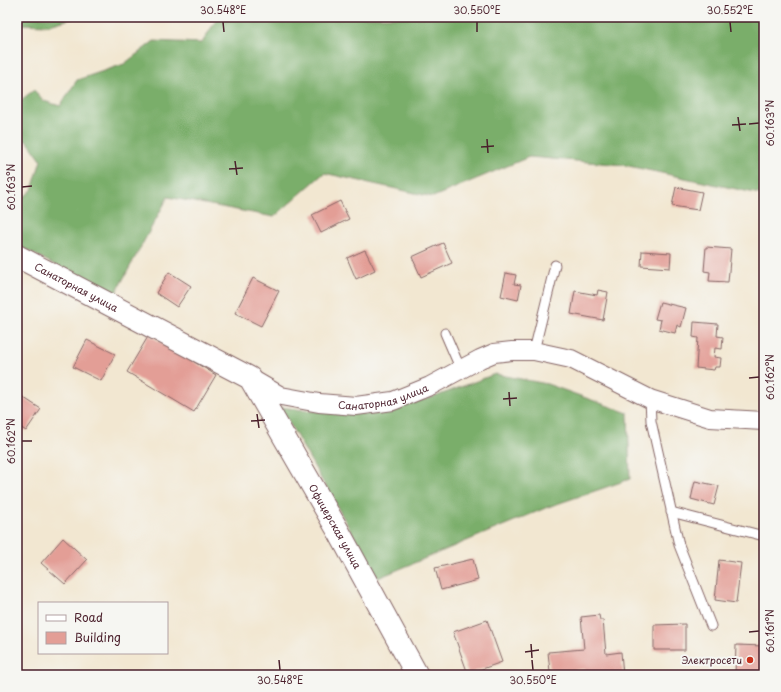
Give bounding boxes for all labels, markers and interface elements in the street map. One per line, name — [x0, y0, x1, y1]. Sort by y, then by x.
text: 30.548°E — [200, 2, 246, 17]
text: 30.550°E — [453, 2, 501, 17]
text: 30.552°E — [707, 2, 753, 17]
text: 60.163°N — [762, 100, 777, 146]
text: 60.163°N — [3, 164, 18, 210]
street label: Санаторная улица — [32, 258, 122, 315]
text: 60.162°N — [762, 354, 777, 400]
street label: Санаторная улица — [338, 379, 431, 413]
text: 60.162°N — [3, 418, 18, 464]
street label: Офицерская улица — [306, 481, 366, 572]
legend — [38, 602, 168, 654]
text: Road — [74, 608, 103, 626]
text: 60.161°N — [762, 609, 777, 653]
text: Building — [74, 628, 121, 646]
place label: Электросети — [681, 652, 742, 667]
marker: Электросети — [745, 655, 755, 665]
text: 30.548°E — [257, 672, 303, 687]
text: 30.550°E — [509, 672, 557, 687]

